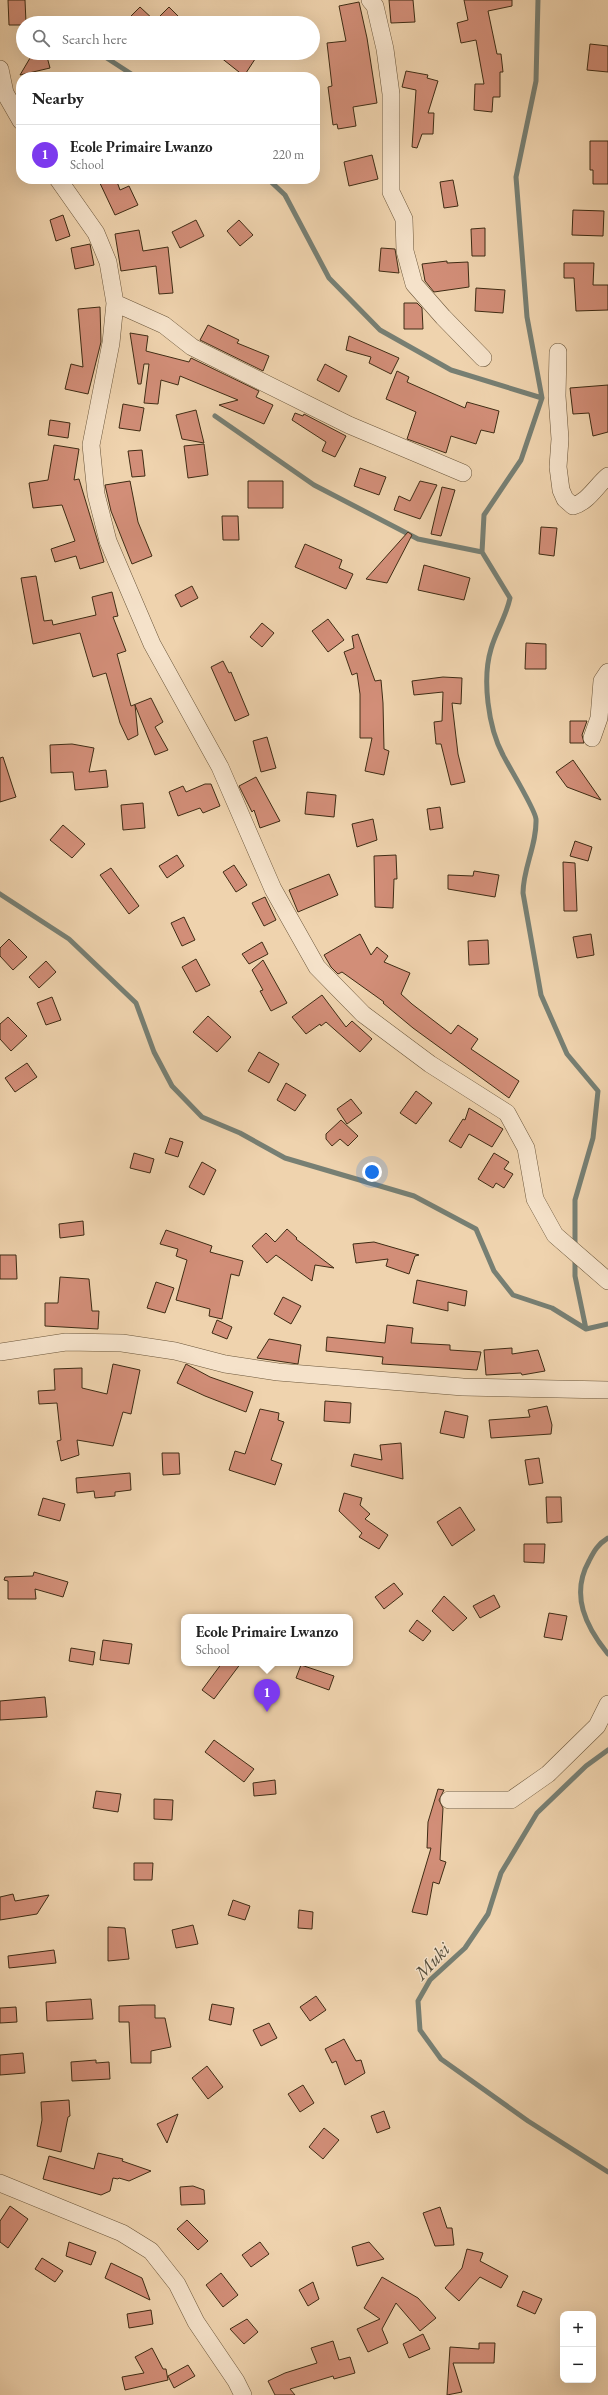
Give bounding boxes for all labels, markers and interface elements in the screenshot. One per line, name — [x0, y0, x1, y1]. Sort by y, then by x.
search box — [16, 16, 320, 60]
icon: search — [30, 27, 52, 49]
text: Search here — [62, 29, 127, 48]
text: Nearby — [32, 87, 84, 109]
text: Ecole Primaire Lwanzo — [70, 137, 213, 156]
text: 1 — [42, 146, 48, 163]
text: 220 m — [273, 146, 304, 163]
text: School — [70, 156, 104, 173]
your location — [362, 1162, 382, 1182]
popup — [181, 1614, 353, 1666]
text: Ecole Primaire Lwanzo — [196, 1622, 338, 1641]
text: School — [196, 1641, 230, 1658]
pin: 1 — [254, 1679, 280, 1712]
water label: Muki — [408, 1936, 457, 1986]
map controls — [560, 2311, 596, 2383]
button: + — [560, 2311, 596, 2347]
button: − — [560, 2347, 596, 2383]

